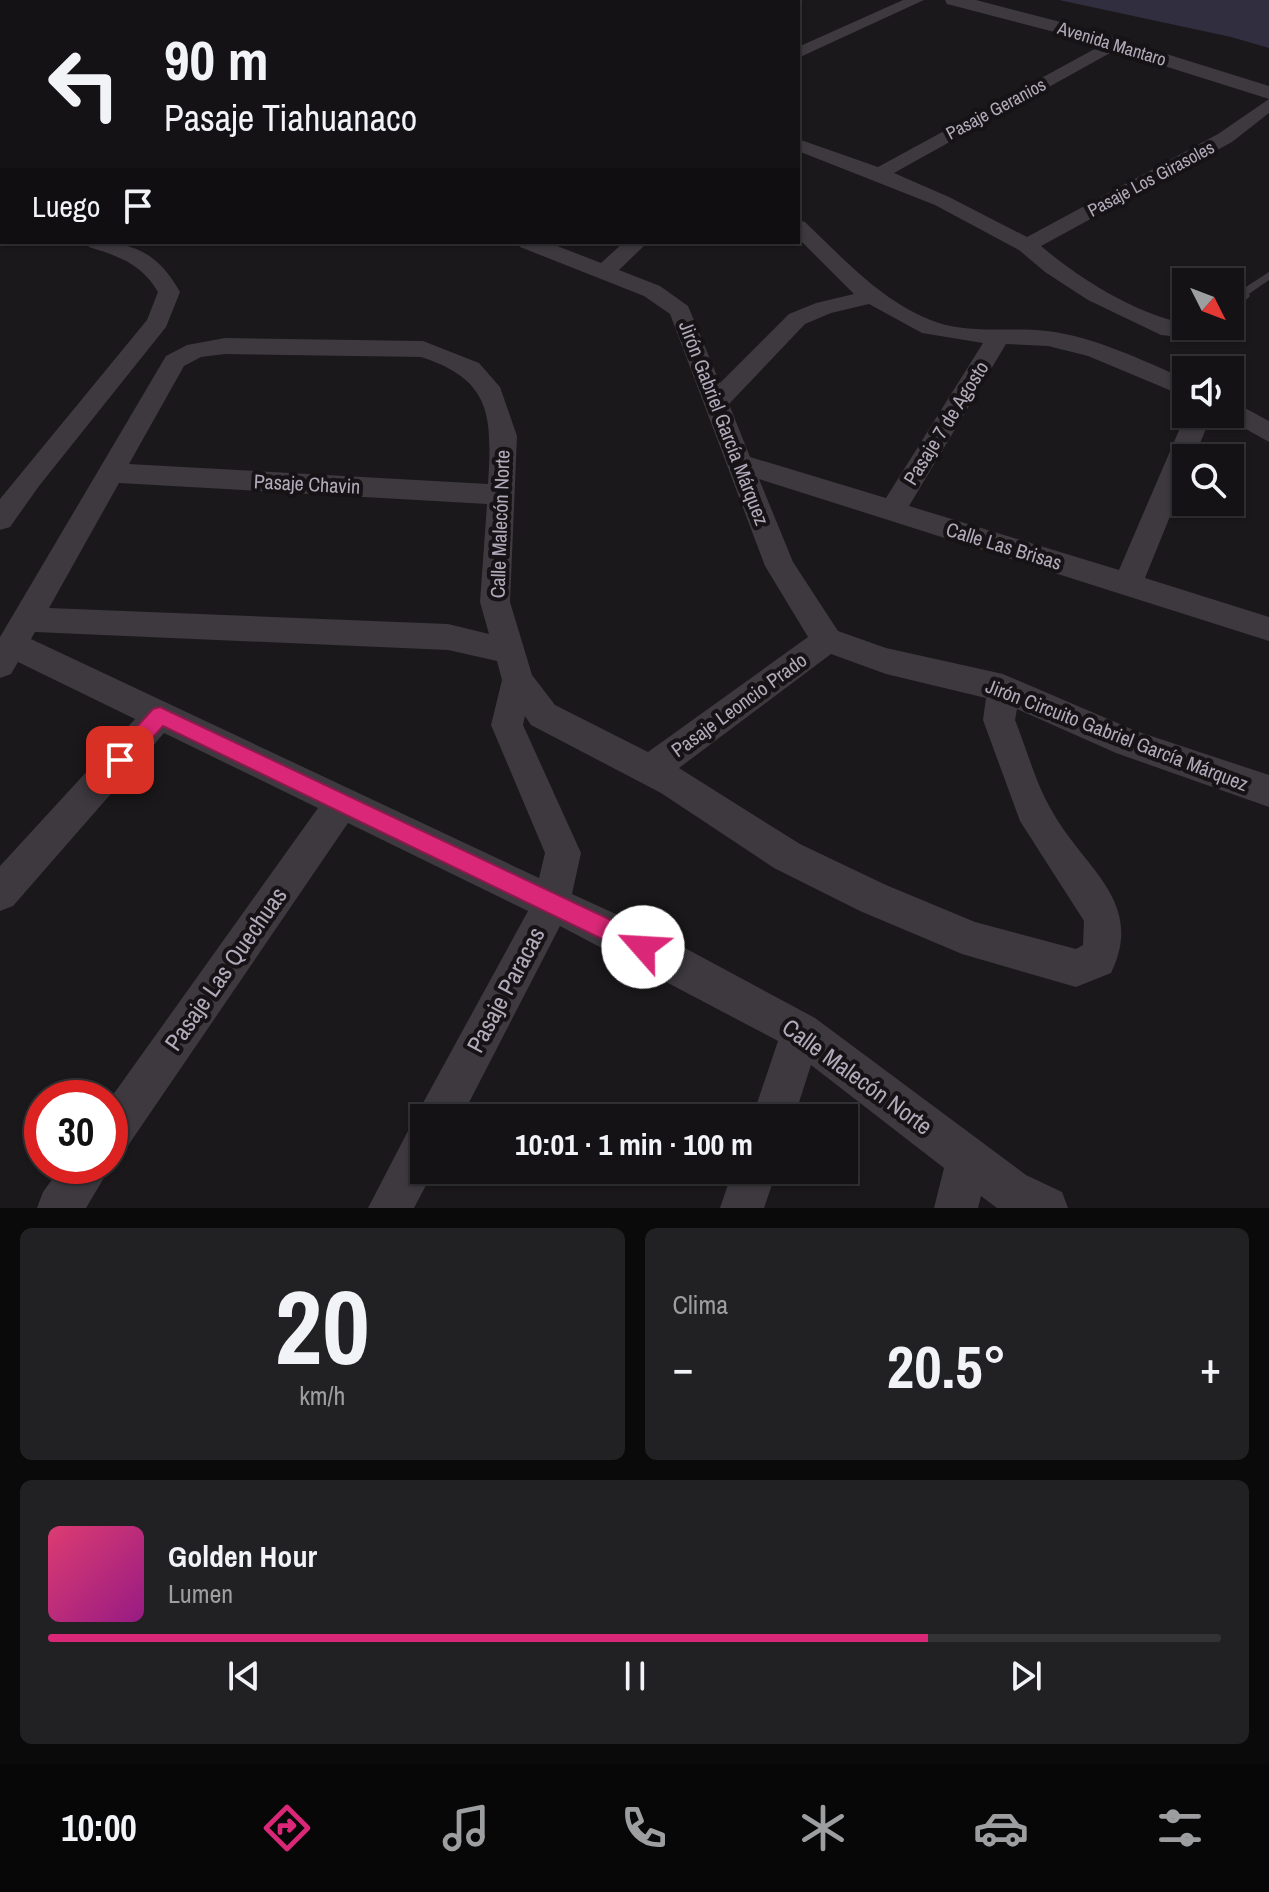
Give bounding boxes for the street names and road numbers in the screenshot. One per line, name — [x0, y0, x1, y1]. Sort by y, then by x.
street label: Avenida Mantaro — [1054, 15, 1169, 72]
street label: Pasaje Geranios — [941, 72, 1050, 145]
street label: Pasaje Los Girasoles — [1083, 135, 1219, 223]
street label: Jirón Gabriel García Márquez — [673, 317, 776, 529]
street label: Pasaje 7 de Agosto — [897, 356, 994, 490]
street label: Calle Malecón Norte — [483, 449, 516, 599]
street label: Pasaje Chavin — [253, 467, 361, 500]
street label: Calle Las Brisas — [943, 515, 1065, 576]
street label: Pasaje Leoncio Prado — [665, 646, 812, 763]
street label: Jirón Circuito Gabriel García Márquez — [982, 672, 1252, 797]
street label: Pasaje Las Quechuas — [157, 880, 294, 1056]
street label: Pasaje Paracas — [459, 921, 552, 1058]
street label: Calle Malecón Norte — [776, 1011, 939, 1142]

